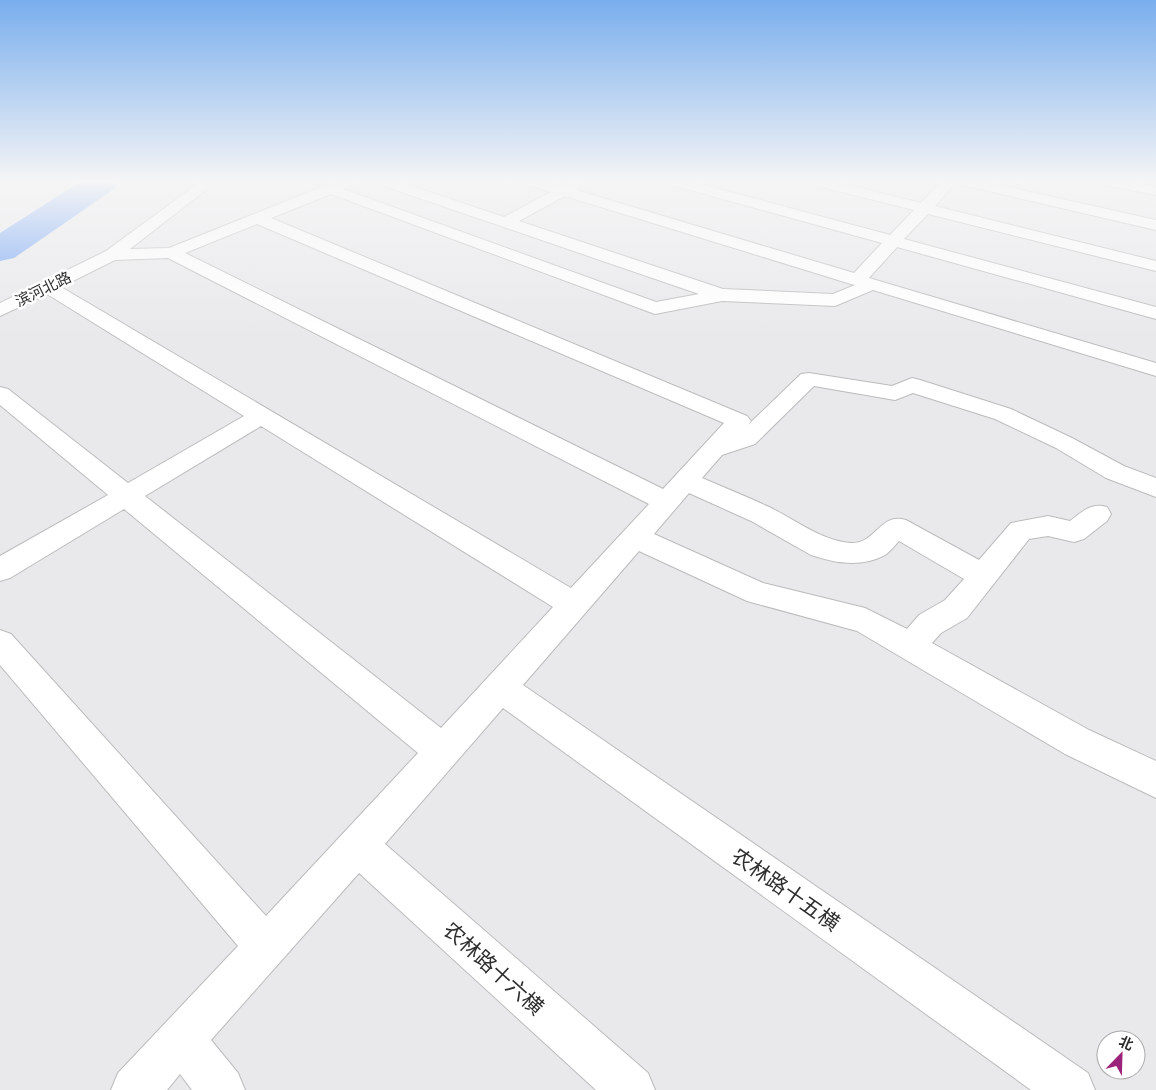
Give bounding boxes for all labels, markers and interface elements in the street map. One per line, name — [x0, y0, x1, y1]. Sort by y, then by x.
street label: 滨河北路 — [12, 267, 74, 311]
street label: 农林路十五横 — [727, 842, 845, 936]
street label: 农林路十六横 — [438, 916, 550, 1020]
north arrow — [1096, 1030, 1146, 1080]
text: 北 — [1116, 1032, 1136, 1054]

